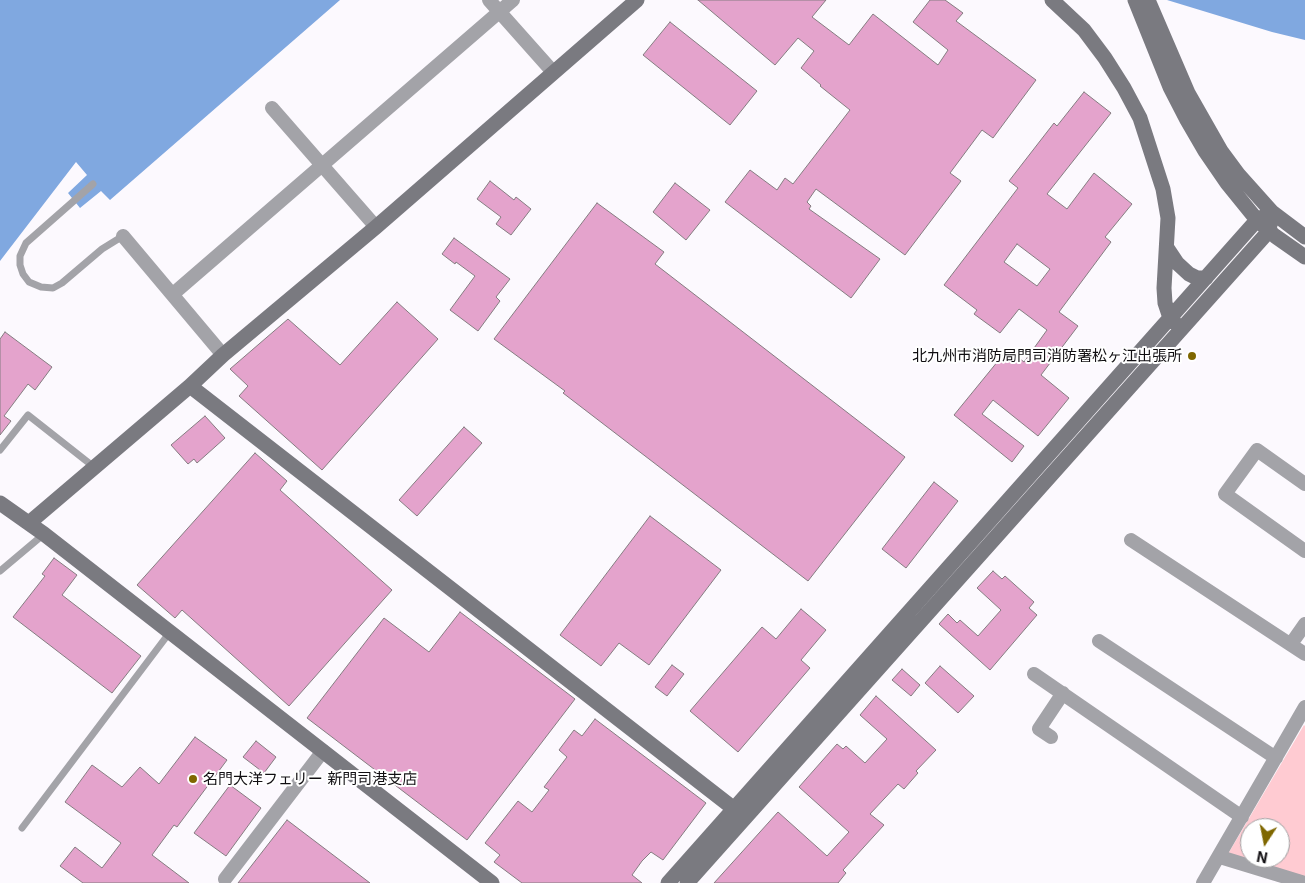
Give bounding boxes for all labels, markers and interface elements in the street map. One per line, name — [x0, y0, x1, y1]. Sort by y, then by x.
place label: 北九州市消防局門司消防署松ヶ江出張所 — [912, 347, 1182, 365]
marker: 北九州市消防局門司消防署松ヶ江出張所 — [1186, 350, 1198, 362]
place label: 名門大洋フェリー 新門司港支店 — [203, 770, 417, 788]
marker: 名門大洋フェリー 新門司港支店 — [187, 773, 199, 785]
north arrow — [1240, 818, 1290, 868]
text: N — [1255, 848, 1269, 867]

